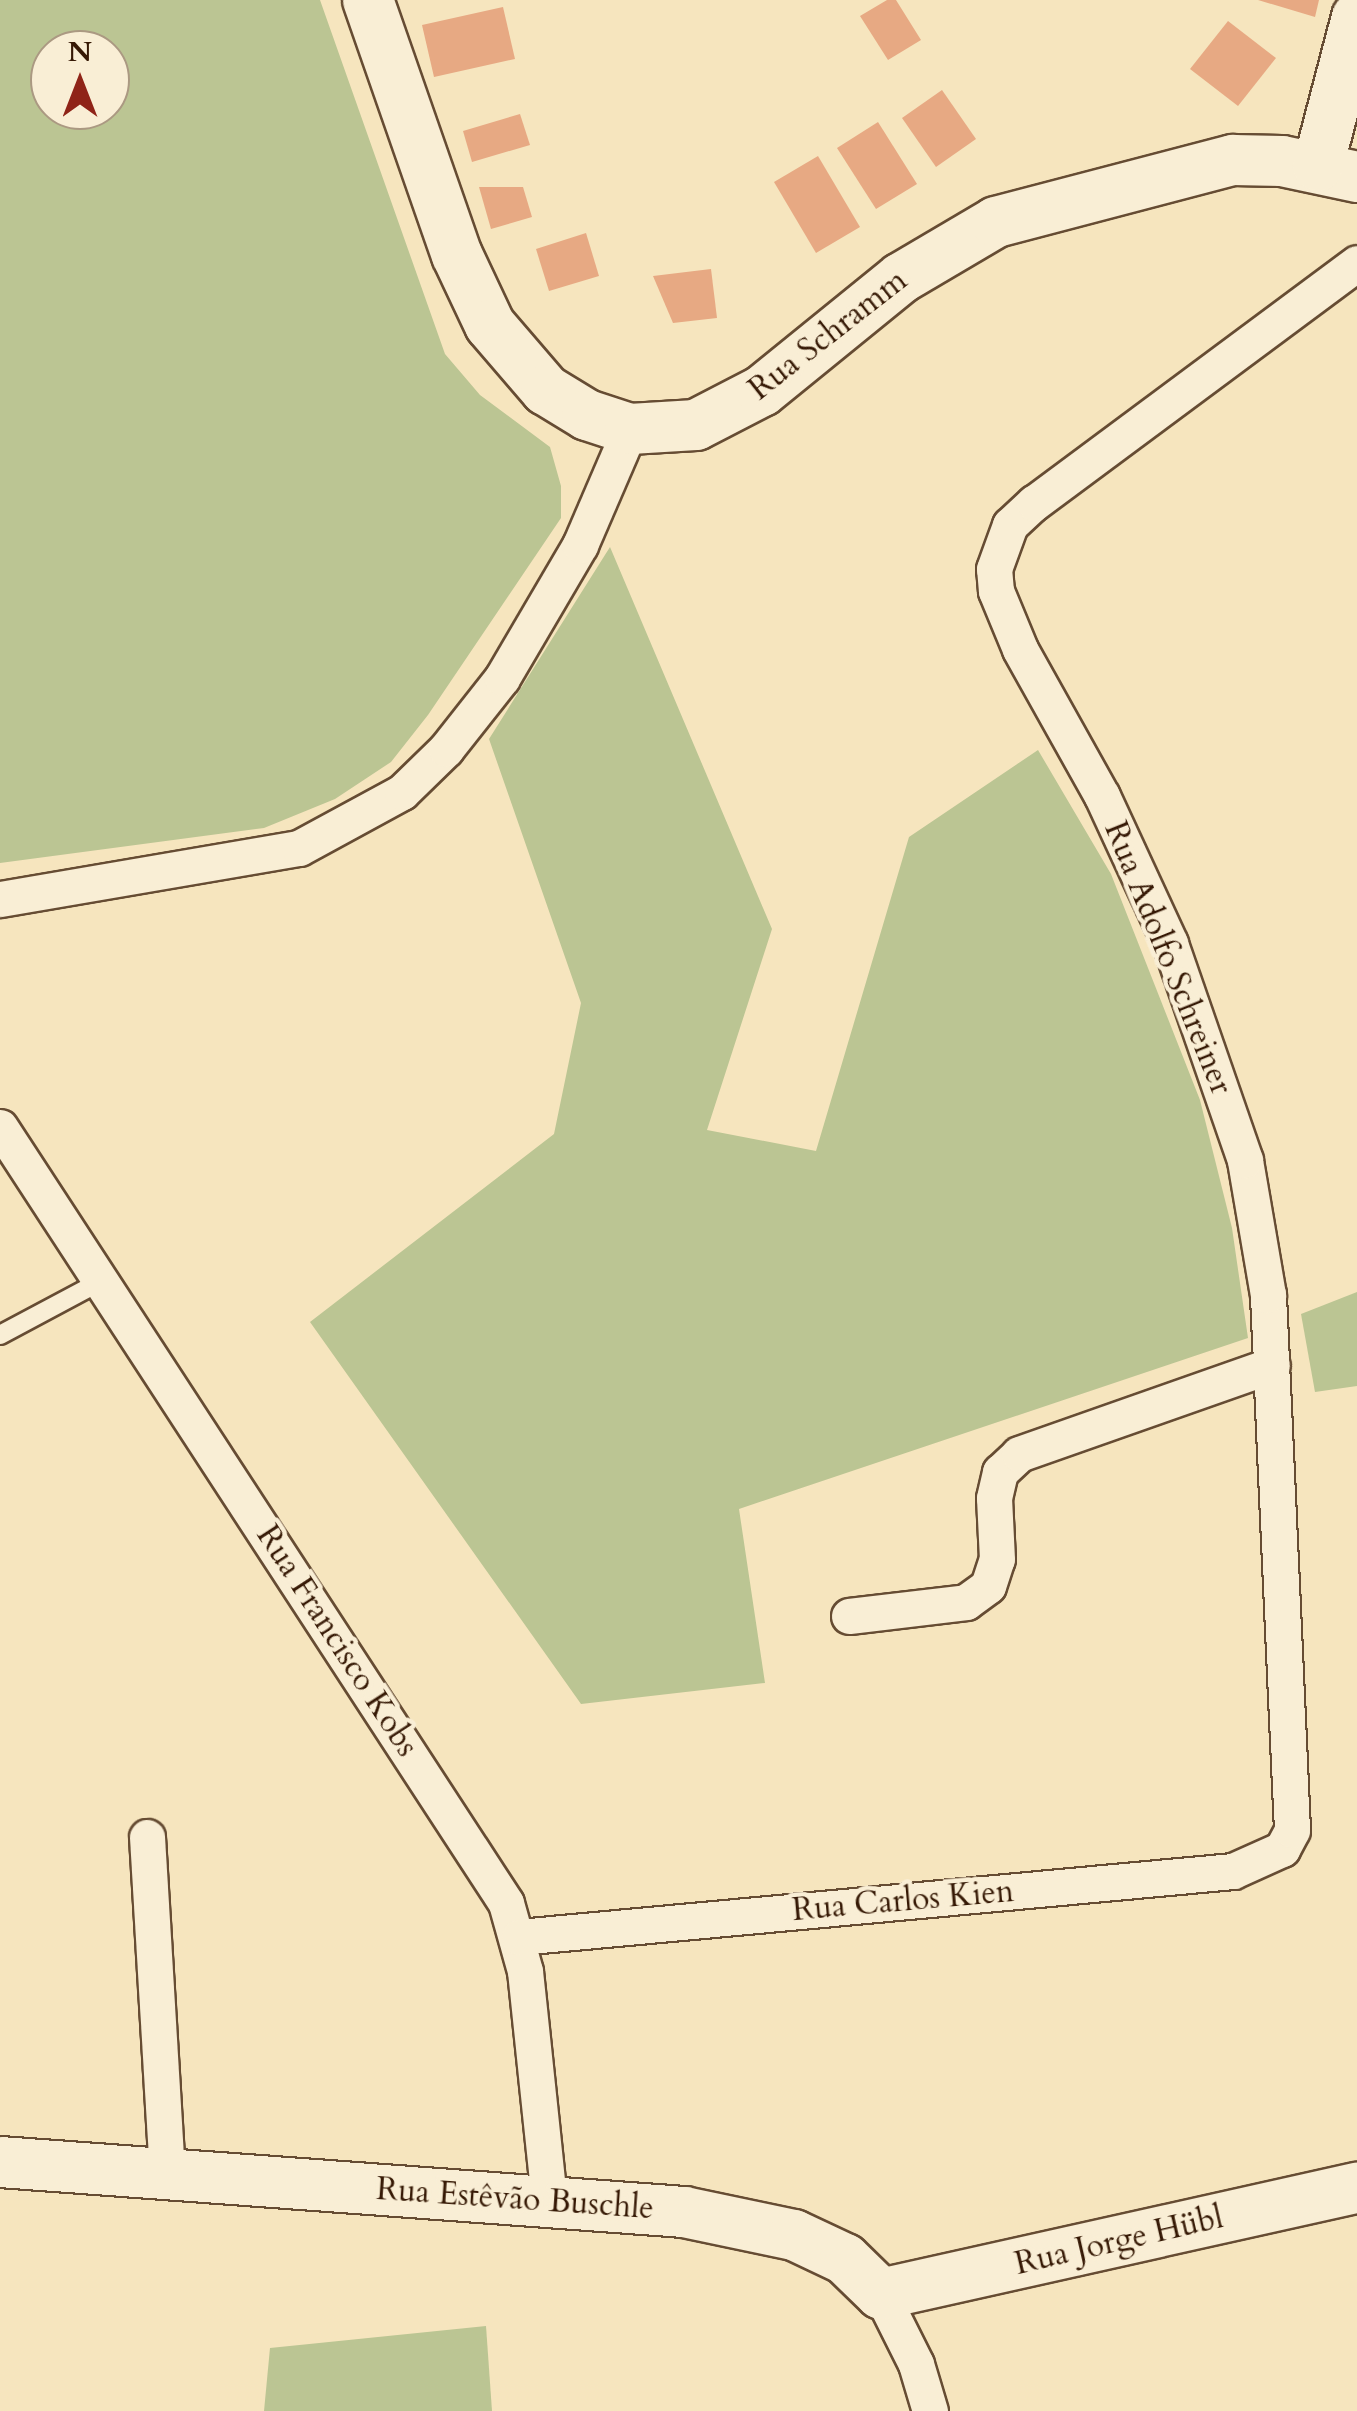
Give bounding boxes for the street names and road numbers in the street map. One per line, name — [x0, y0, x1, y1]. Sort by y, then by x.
street label: Rua Schramm — [741, 261, 915, 409]
street label: Rua Adolfo Schreiner — [1096, 816, 1240, 1100]
street label: Rua Francisco Kobs — [248, 1518, 426, 1764]
street label: Rua Carlos Kien — [791, 1872, 1015, 1930]
street label: Rua Estêvão Buschle — [375, 2170, 655, 2228]
street label: Rua Jorge Hübl — [1011, 2198, 1227, 2284]

